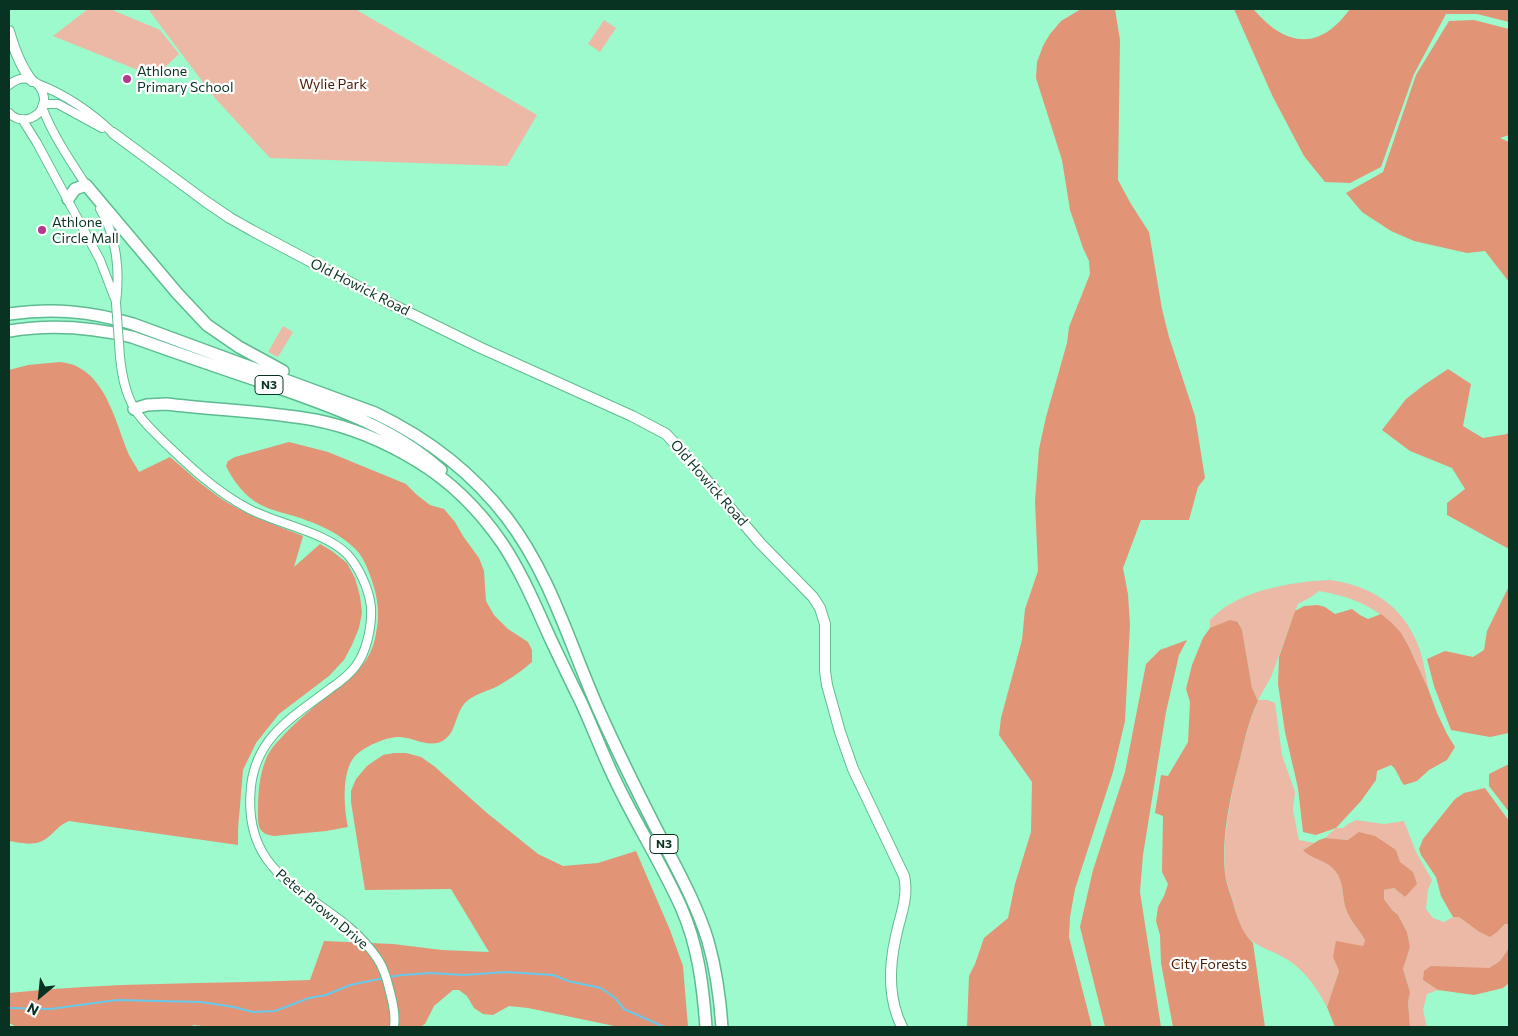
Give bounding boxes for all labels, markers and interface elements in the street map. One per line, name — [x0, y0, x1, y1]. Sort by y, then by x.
place label: Athlone Primary School — [137, 63, 233, 95]
marker: Athlone Primary School — [121, 73, 133, 85]
park label: Wylie Park — [299, 76, 367, 92]
place label: Athlone Circle Mall — [52, 214, 119, 246]
marker: Athlone Circle Mall — [36, 224, 48, 236]
street label: Old Howick Road — [308, 255, 412, 319]
road number: N3 — [255, 376, 283, 394]
street label: Old Howick Road — [667, 436, 751, 530]
road number: N3 — [650, 834, 678, 854]
street label: Peter Brown Drive — [272, 865, 372, 953]
park label: City Forests — [1171, 956, 1247, 972]
north arrow — [15, 971, 65, 1021]
text: N — [24, 1000, 41, 1020]

